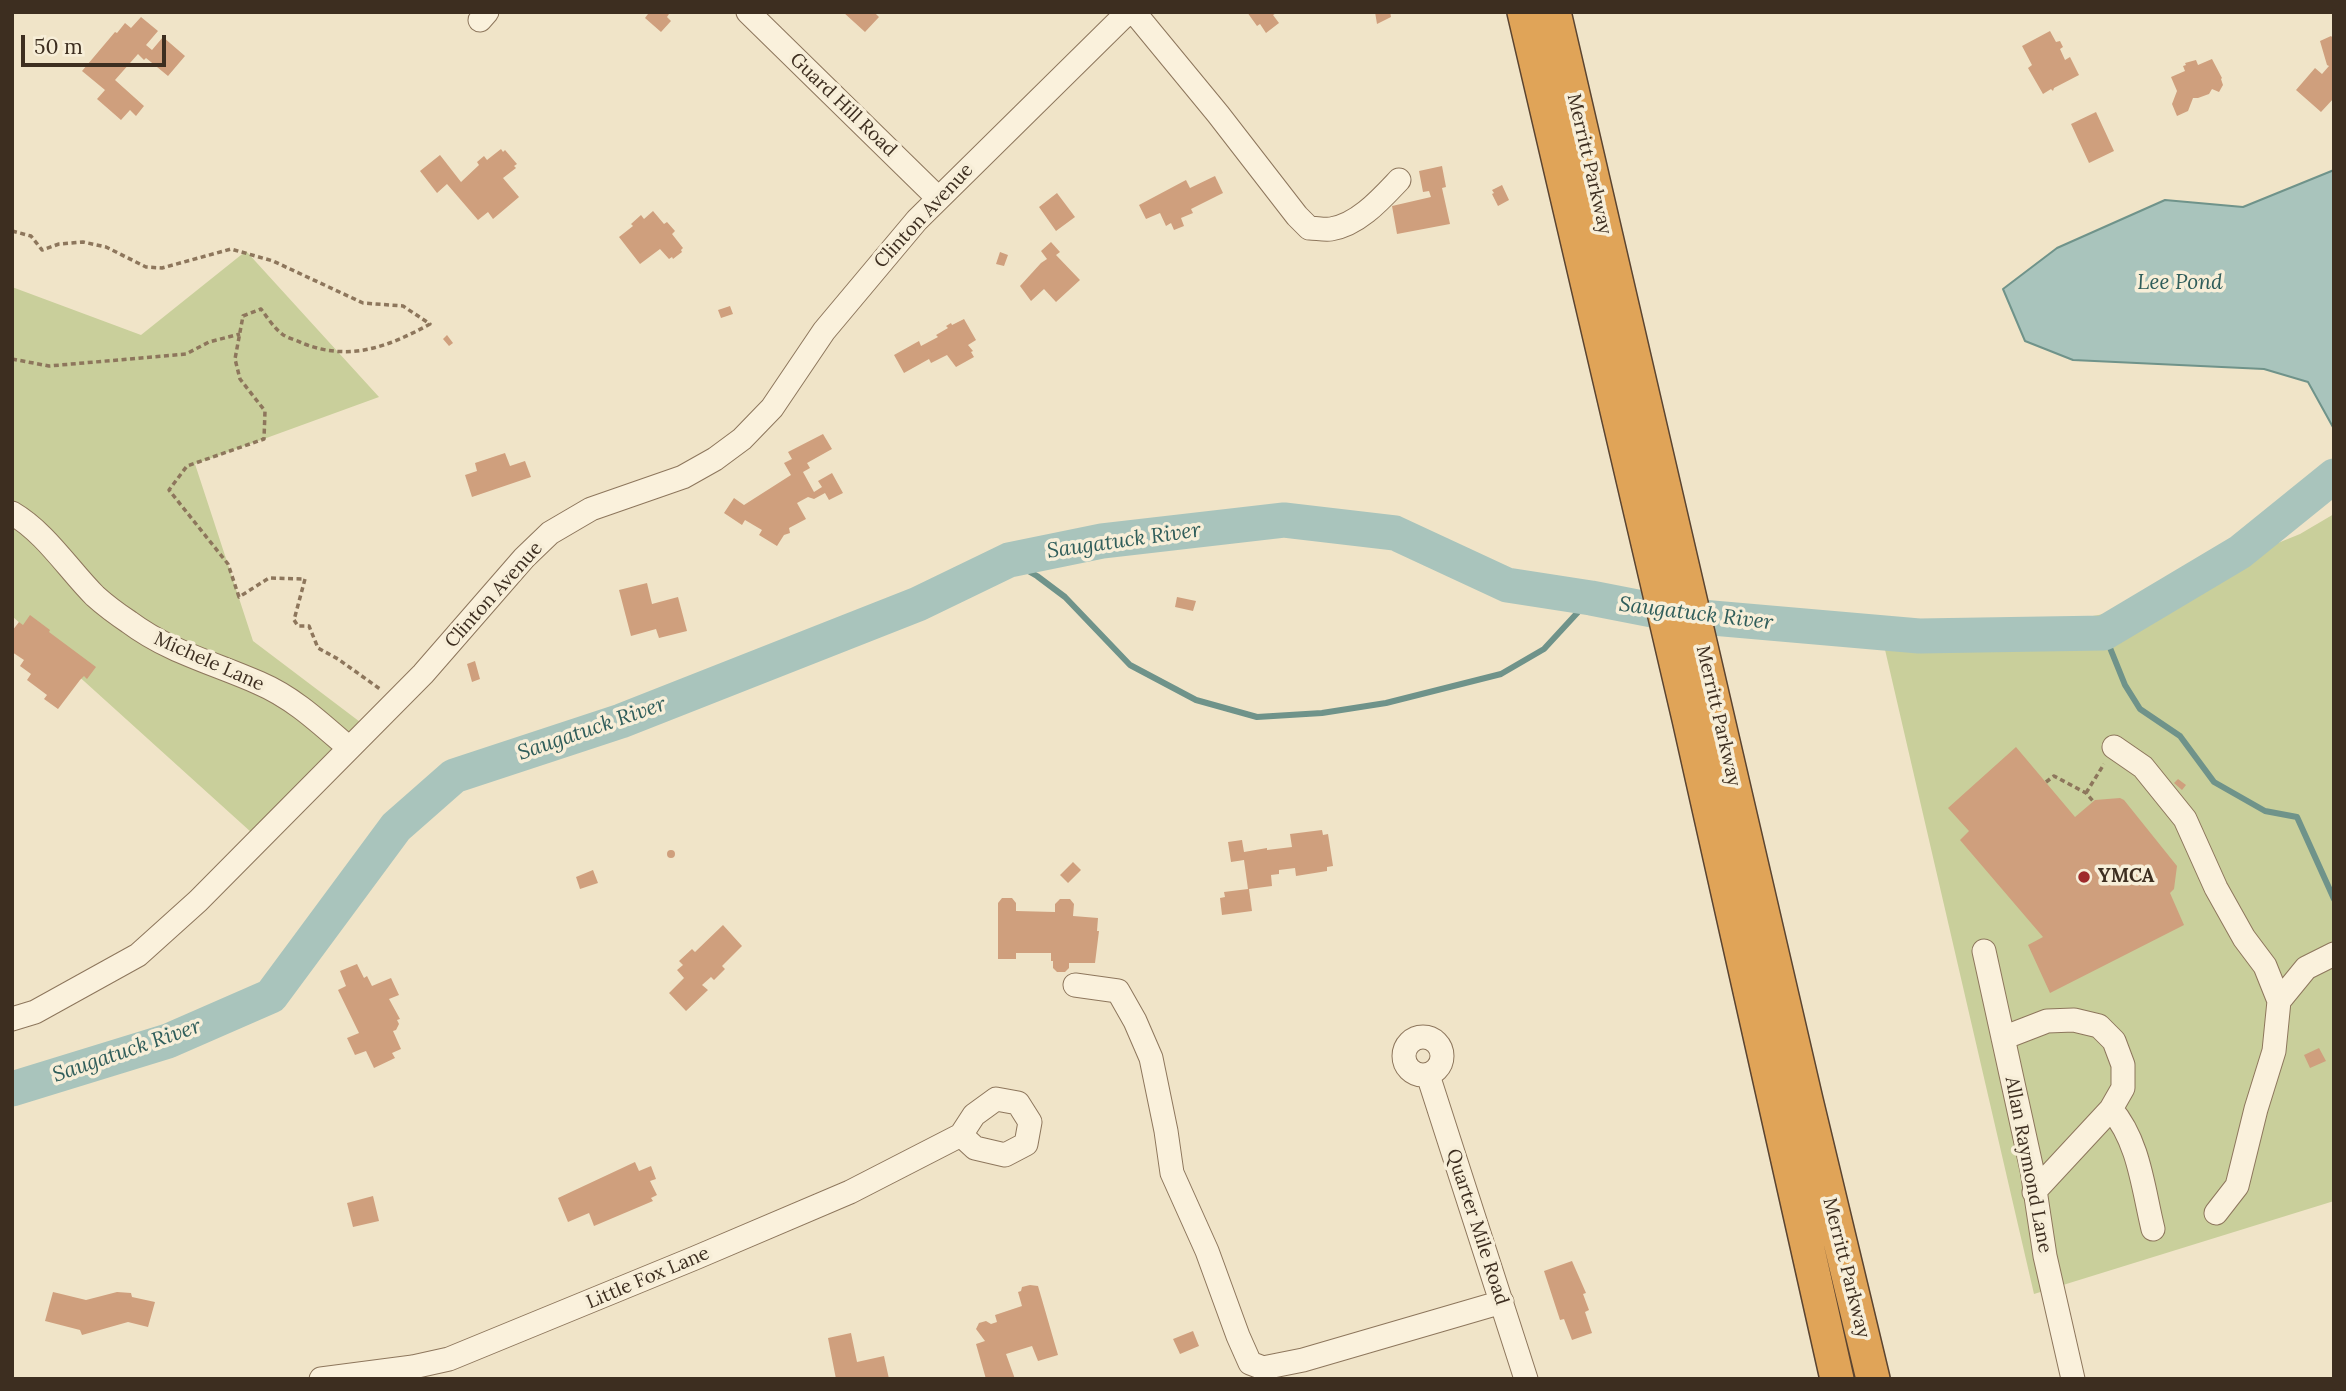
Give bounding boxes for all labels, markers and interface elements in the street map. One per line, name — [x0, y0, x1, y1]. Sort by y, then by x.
scale bar — [24, 21, 170, 65]
text: 50 m — [34, 33, 83, 60]
street label: Guard Hill Road — [785, 48, 901, 162]
street label: Merritt Parkway — [1562, 91, 1616, 237]
street label: Clinton Avenue — [870, 159, 978, 273]
water label: Lee Pond — [2137, 270, 2223, 296]
water label: Saugatuck River — [1045, 518, 1203, 564]
street label: Clinton Avenue — [440, 537, 548, 653]
water label: Saugatuck River — [1617, 592, 1775, 636]
street label: Michele Lane — [150, 628, 268, 696]
street label: Merritt Parkway — [1691, 643, 1745, 789]
water label: Saugatuck River — [515, 692, 669, 766]
place label: YMCA — [2098, 866, 2155, 888]
marker: YMCA — [2076, 869, 2092, 885]
water label: Saugatuck River — [50, 1014, 204, 1088]
street label: Allan Raymond Lane — [2000, 1075, 2056, 1255]
street label: Quarter Mile Road — [1441, 1146, 1513, 1308]
street label: Merritt Parkway — [1818, 1195, 1874, 1341]
street label: Little Fox Lane — [583, 1242, 713, 1314]

